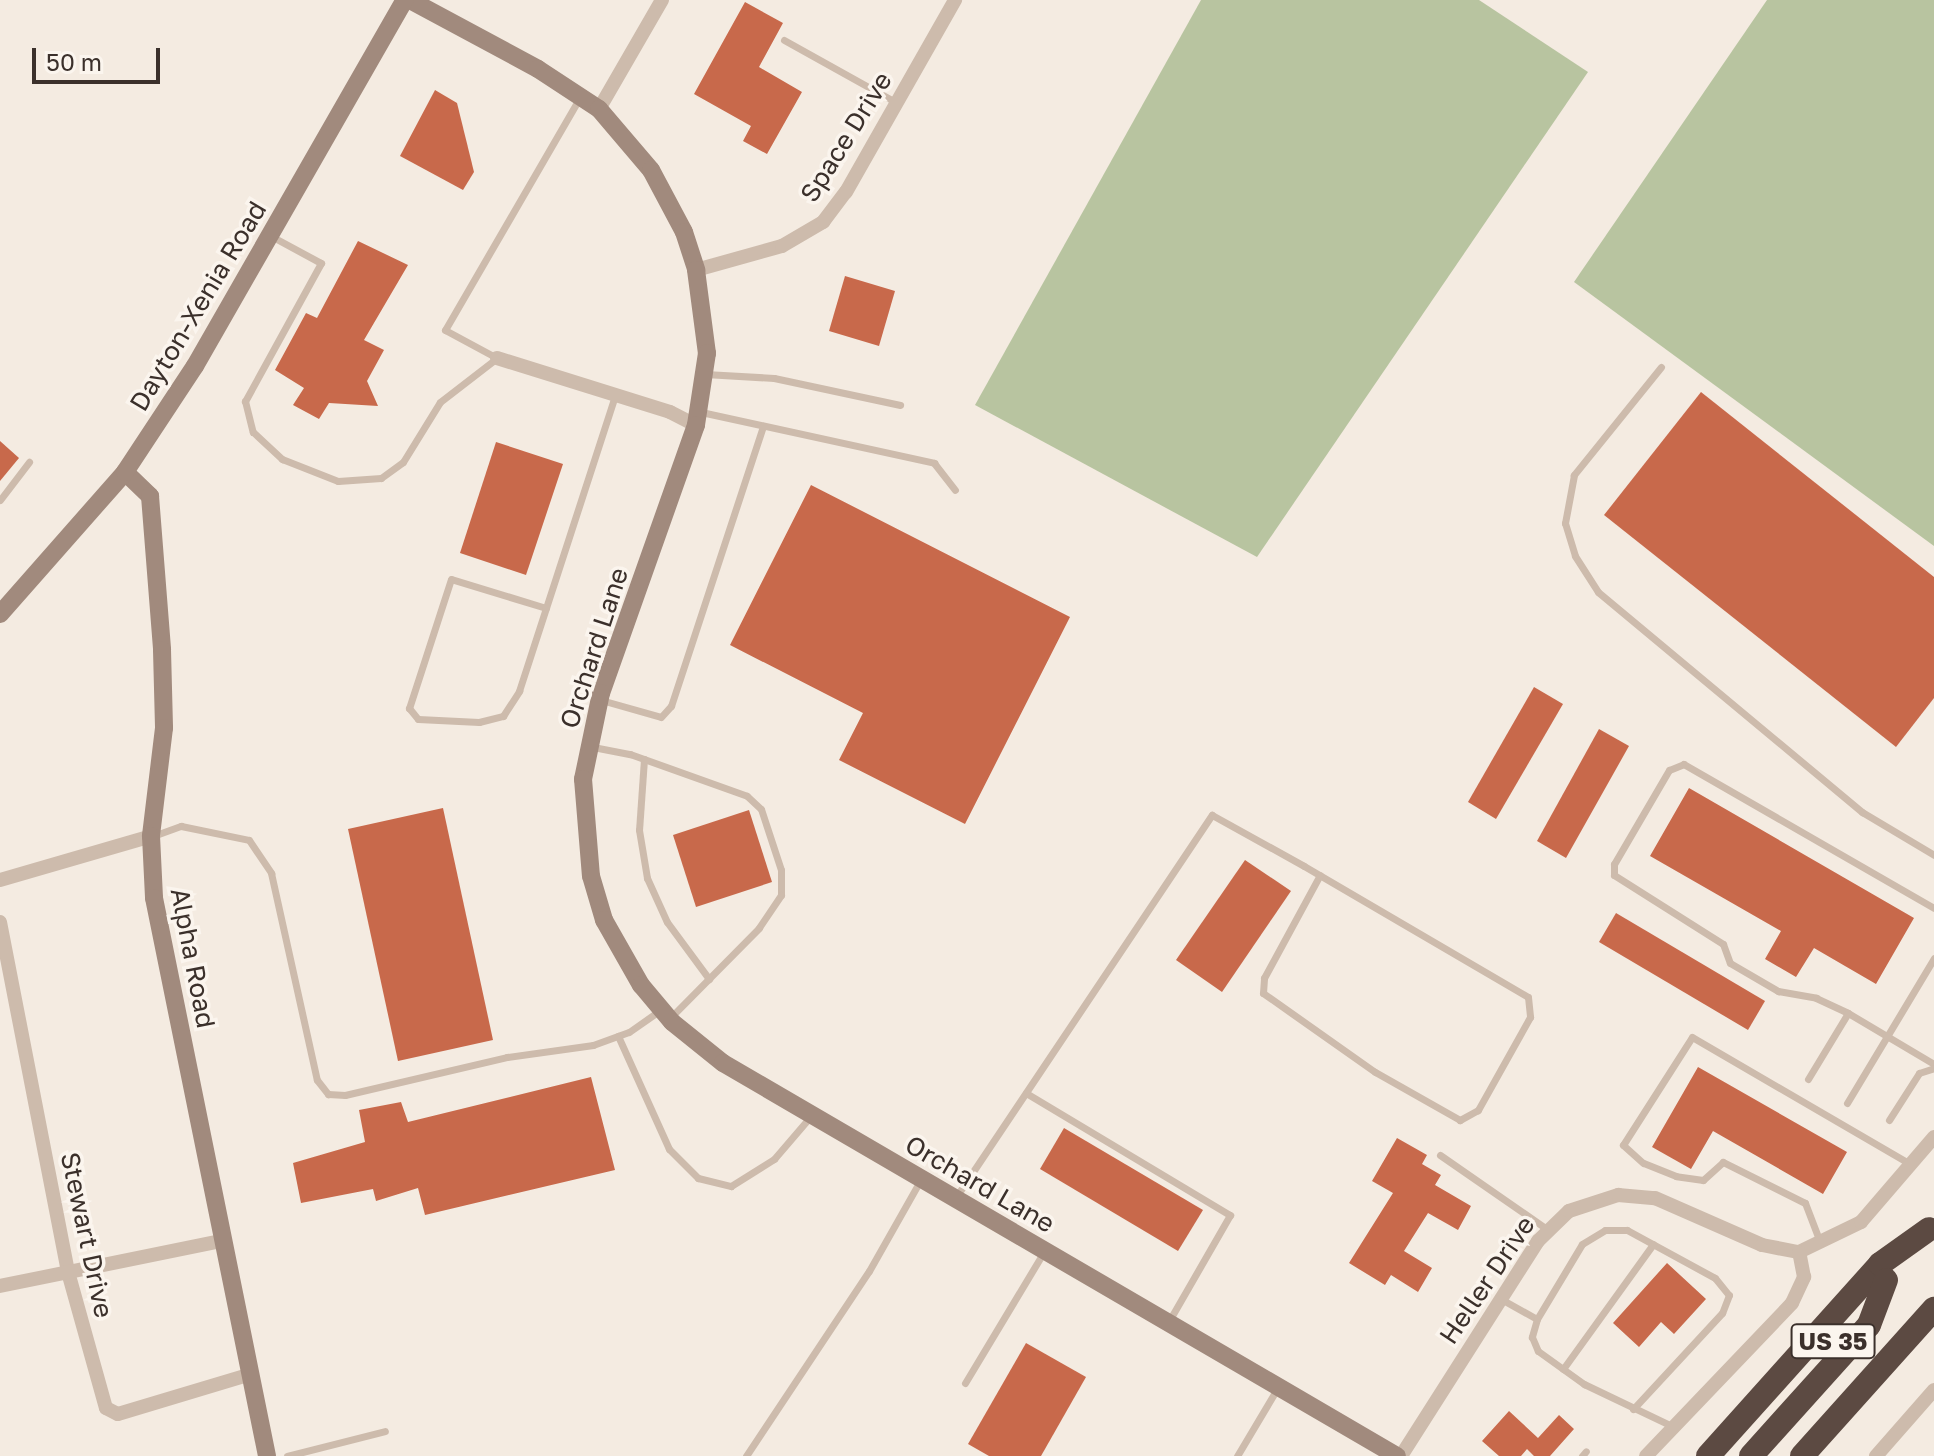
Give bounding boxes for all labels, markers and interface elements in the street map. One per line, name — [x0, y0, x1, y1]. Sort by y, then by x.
scale bar — [36, 32, 164, 82]
text: 50 m — [46, 47, 102, 76]
street label: Space Drive — [794, 66, 898, 208]
street label: Dayton-Xenia Road — [123, 195, 273, 417]
street label: Orchard Lane — [553, 564, 635, 732]
street label: Alpha Road — [164, 885, 222, 1031]
street label: Orchard Lane — [900, 1129, 1060, 1239]
street label: Stewart Drive — [54, 1149, 120, 1321]
street label: Heller Drive — [1433, 1210, 1541, 1350]
road number: US 35 — [1789, 1321, 1877, 1361]

